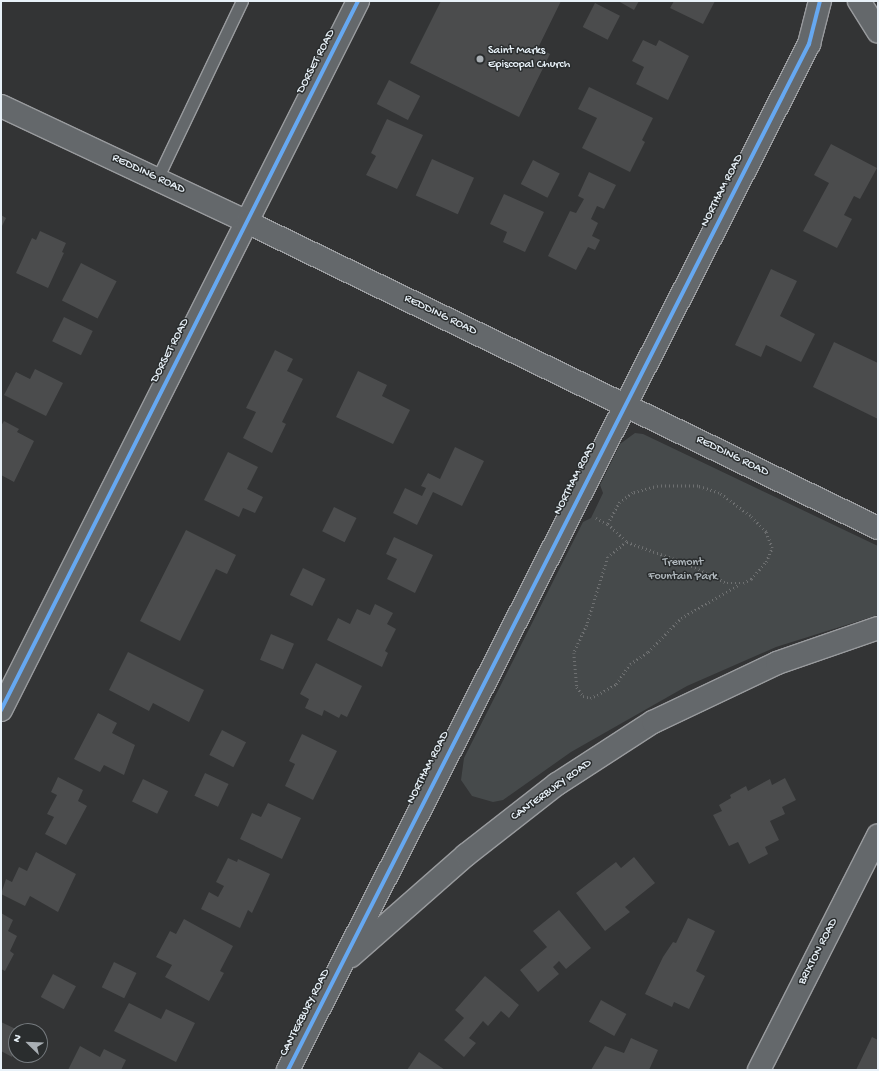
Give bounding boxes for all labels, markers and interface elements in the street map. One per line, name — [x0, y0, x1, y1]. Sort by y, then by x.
street label: DORSET ROAD — [295, 27, 339, 97]
place label: Saint Marks Episcopal Church — [488, 45, 570, 73]
marker: Saint Marks Episcopal Church — [475, 54, 485, 64]
street label: REDDING ROAD — [109, 152, 187, 198]
street label: NORTHAM ROAD — [699, 152, 747, 230]
street label: REDDING ROAD — [401, 292, 479, 340]
street label: DORSET ROAD — [149, 316, 193, 386]
street label: REDDING ROAD — [693, 433, 771, 481]
street label: NORTHAM ROAD — [552, 440, 600, 518]
park label: Tremont Fountain Park — [648, 557, 718, 585]
street label: NORTHAM ROAD — [405, 729, 453, 807]
street label: CANTERBURY ROAD — [509, 757, 595, 825]
street label: BRIXTON ROAD — [796, 916, 842, 988]
street label: CANTERBURY ROAD — [278, 967, 334, 1059]
north arrow — [8, 1023, 48, 1063]
text: N — [11, 1033, 25, 1044]

